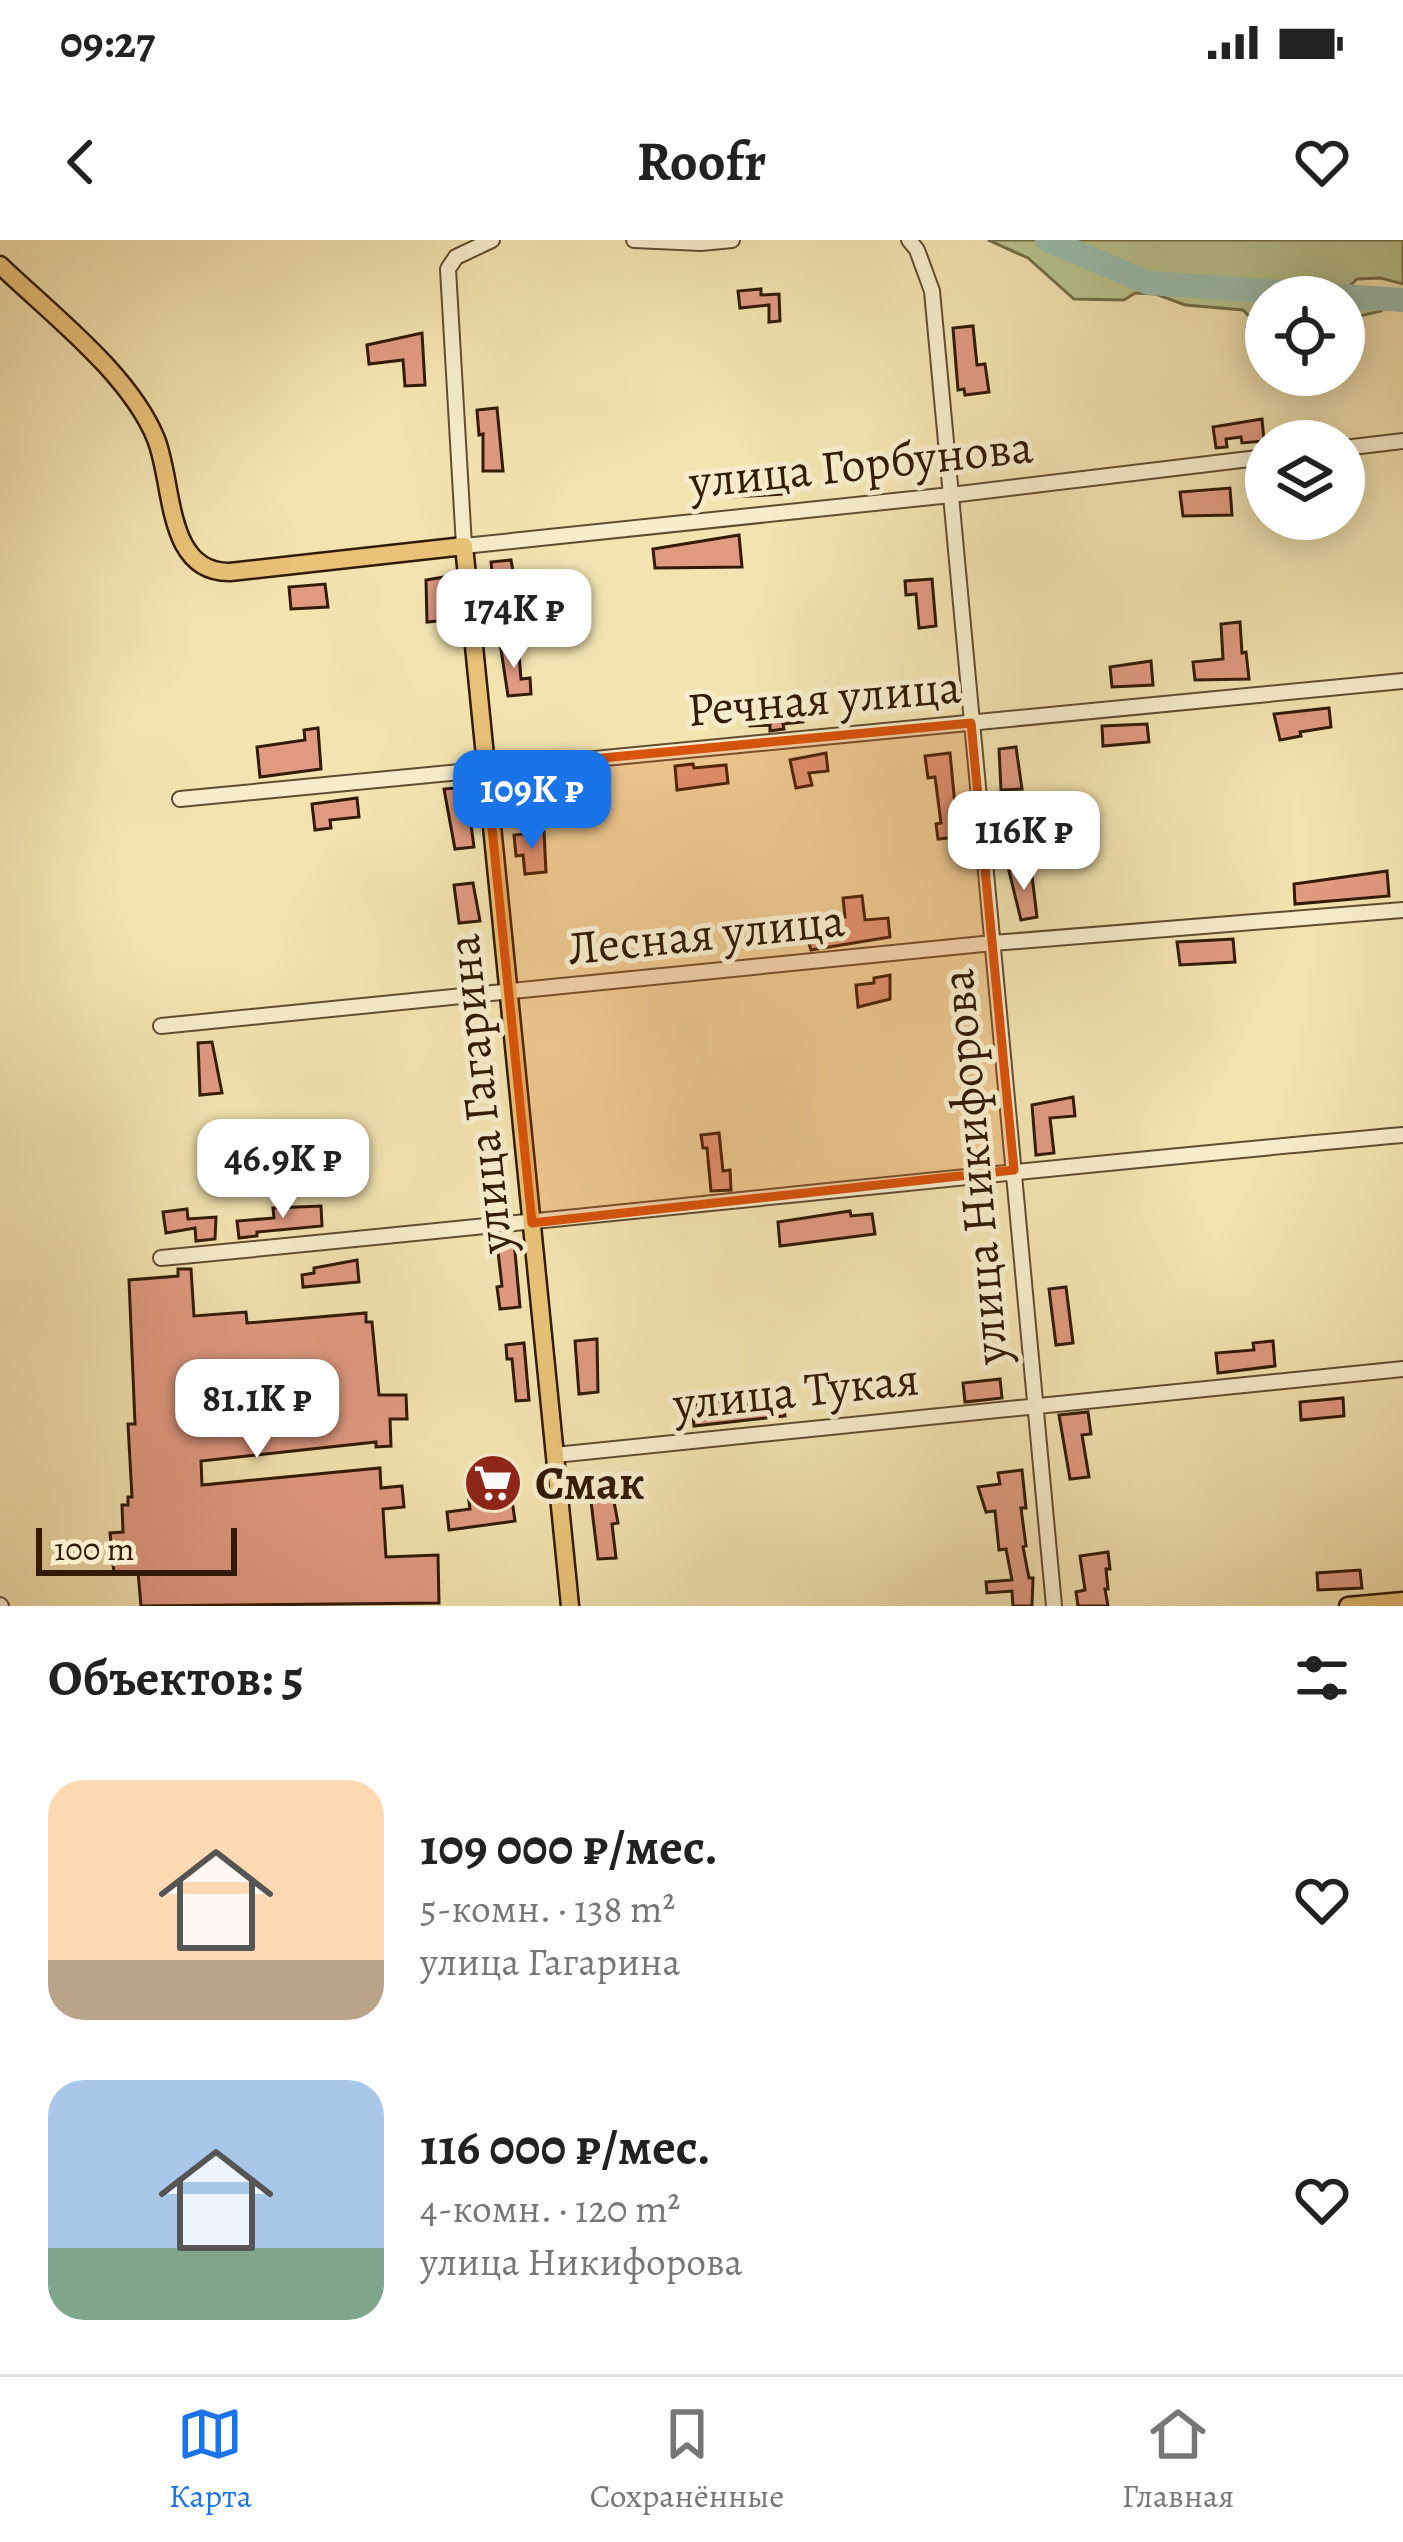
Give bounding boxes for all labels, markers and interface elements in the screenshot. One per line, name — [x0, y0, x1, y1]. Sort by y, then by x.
text: 09:27 — [60, 11, 155, 73]
text: Roofr — [637, 125, 766, 199]
icon: back — [48, 129, 114, 195]
icon: heart — [1289, 129, 1355, 195]
map controls — [1245, 276, 1365, 540]
button: locate — [1245, 276, 1365, 396]
street label: улица Горбунова — [685, 413, 1036, 515]
button: layers — [1245, 420, 1365, 540]
pin: 174K ₽ — [416, 569, 612, 671]
text: 174K ₽ — [463, 581, 565, 634]
street label: Речная улица — [684, 653, 964, 743]
pin: 109K ₽ — [434, 750, 630, 852]
text: 109K ₽ — [480, 762, 584, 815]
pin: 116K ₽ — [926, 791, 1122, 893]
text: 116K ₽ — [975, 803, 1073, 856]
street label: Лесная улица — [564, 887, 848, 981]
street label: улица Гагарина — [429, 931, 529, 1258]
street label: улица Никифорова — [924, 966, 1024, 1369]
pin: 46.9K ₽ — [172, 1119, 394, 1221]
text: 46.9K ₽ — [224, 1131, 342, 1184]
street label: улица Тукая — [669, 1345, 922, 1437]
pin: 81.1K ₽ — [146, 1359, 368, 1461]
text: 81.1K ₽ — [202, 1371, 312, 1424]
place label: Смак — [535, 1450, 645, 1516]
supermarket icon: Смак — [462, 1452, 524, 1514]
scale bar — [36, 1522, 237, 1575]
text: 100 m — [54, 1526, 134, 1571]
text: Объектов: 5 — [48, 1643, 304, 1713]
icon: filters — [1289, 1645, 1355, 1711]
text: 109 000 ₽/мес. — [420, 1812, 718, 1882]
icon: home — [144, 1828, 288, 1972]
icon: heart — [1289, 1867, 1355, 1933]
text: 5-комн. · 138 m² — [420, 1882, 675, 1935]
text: улица Гагарина — [420, 1935, 680, 1988]
text: 116 000 ₽/мес. — [420, 2112, 711, 2182]
icon: home — [144, 2128, 288, 2272]
icon: heart — [1289, 2167, 1355, 2233]
text: 4-комн. · 120 m² — [420, 2182, 680, 2235]
text: улица Никифорова — [420, 2235, 742, 2288]
tab: Карта — [169, 2401, 252, 2518]
tab: Сохранённые — [590, 2401, 784, 2518]
tab: Главная — [1122, 2401, 1234, 2518]

